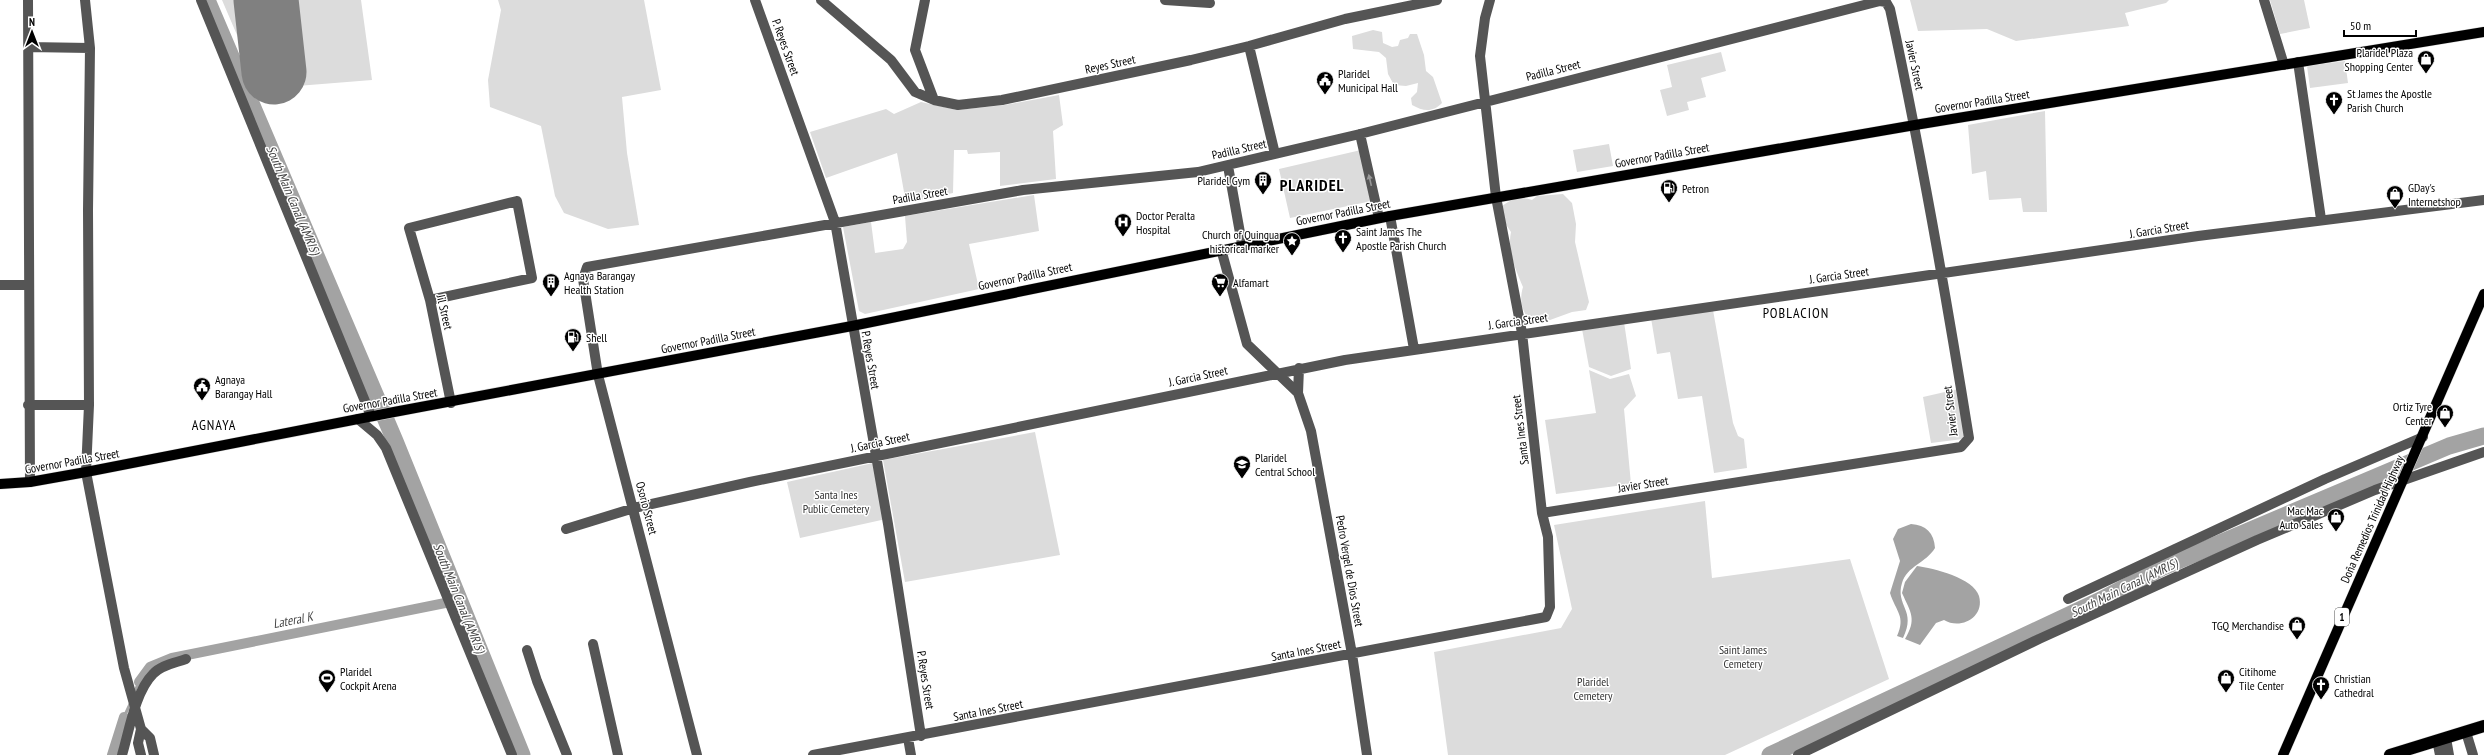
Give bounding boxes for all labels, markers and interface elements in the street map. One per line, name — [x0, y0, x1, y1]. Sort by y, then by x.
north arrow — [12, 12, 52, 52]
scale bar — [2344, 12, 2416, 38]
text: N — [29, 15, 35, 29]
street label: P. Reyes Street — [769, 17, 803, 78]
text: 50 m — [2350, 18, 2371, 33]
street label: Javier Street — [1902, 38, 1928, 92]
place label: Plaridel Plaza Shopping Center — [2345, 45, 2414, 74]
shop icon: Plaridel Plaza Shopping Center — [2416, 49, 2436, 74]
street label: Reyes Street — [1084, 51, 1137, 77]
street label: Padilla Street — [1524, 56, 1582, 84]
place label: Plaridel Municipal Hall — [1338, 66, 1398, 95]
public building icon: Plaridel Municipal Hall — [1315, 70, 1335, 95]
street label: Governor Padilla Street — [1934, 86, 2031, 116]
place label: St James the Apostle Parish Church — [2347, 86, 2432, 115]
church icon: St James the Apostle Parish Church — [2324, 90, 2344, 115]
street label: Padilla Street — [1210, 135, 1268, 163]
street label: Governor Padilla Street — [1614, 139, 1711, 171]
water label: South Main Canal (AMRIS) — [262, 143, 324, 259]
building icon: Plaridel Gym — [1253, 170, 1273, 195]
place label: Plaridel Gym — [1197, 173, 1250, 188]
one-way arrow — [1367, 174, 1373, 186]
district label: PLARIDEL — [1280, 175, 1344, 195]
fuel station icon: Petron — [1659, 178, 1679, 203]
place label: GDay's Internetshop — [2408, 180, 2461, 209]
place label: Petron — [1682, 181, 1709, 196]
street label: Padilla Street — [891, 183, 949, 207]
shop icon: GDay's Internetshop — [2385, 184, 2405, 209]
street label: Governor Padilla Street — [1295, 195, 1392, 228]
place label: Doctor Peralta Hospital — [1136, 208, 1195, 237]
hospital icon: Doctor Peralta Hospital — [1113, 212, 1133, 237]
street label: J. Garcia Street — [2127, 217, 2190, 241]
place label: Saint James The Apostle Parish Church — [1356, 224, 1446, 253]
place label: Church of Quingua historical marker — [1202, 227, 1280, 256]
church icon: Saint James The Apostle Parish Church — [1333, 228, 1353, 253]
place icon: Church of Quingua historical marker — [1282, 231, 1302, 256]
street label: Governor Padilla Street — [977, 259, 1074, 293]
street label: J. Garcia Street — [1807, 263, 1870, 287]
place label: Agnaya Barangay Health Station — [564, 268, 635, 297]
building icon: Agnaya Barangay Health Station — [541, 272, 561, 297]
supermarket icon: Alfamart — [1210, 272, 1230, 297]
place label: Alfamart — [1233, 275, 1270, 290]
street label: Jil Street — [433, 292, 456, 332]
district label: POBLACION — [1763, 304, 1829, 322]
street label: J. Garcia Street — [1486, 309, 1549, 333]
street label: Governor Padilla Street — [660, 323, 757, 356]
fuel station icon: Shell — [563, 327, 583, 352]
place label: Shell — [586, 330, 607, 345]
street label: P. Reyes Street — [858, 330, 884, 391]
street label: J. Garcia Street — [1166, 362, 1230, 390]
place label: Agnaya Barangay Hall — [215, 372, 273, 401]
public building icon: Agnaya Barangay Hall — [192, 376, 212, 401]
street label: Governor Padilla Street — [342, 384, 439, 416]
street label: Javier Street — [1939, 384, 1961, 438]
street label: Santa Ines Street — [1508, 394, 1532, 466]
place label: Ortiz Tyre Center — [2393, 399, 2433, 428]
shop icon: Ortiz Tyre Center — [2435, 403, 2455, 428]
district label: AGNAYA — [192, 416, 236, 434]
street label: J. Garcia Street — [848, 428, 912, 456]
street label: Governor Padilla Street — [24, 445, 121, 477]
place label: Plaridel Central School — [1255, 450, 1315, 479]
street label: Doña Remedios Trinidad Highway — [2337, 452, 2407, 585]
school or university icon: Plaridel Central School — [1232, 454, 1252, 479]
street label: Javier Street — [1616, 473, 1670, 496]
street label: Osorio Street — [633, 480, 661, 537]
park label: Santa Ines Public Cemetery — [803, 487, 870, 516]
place label: Mac Mac Auto Sales — [2279, 503, 2324, 532]
shop icon: Mac Mac Auto Sales — [2326, 507, 2346, 532]
street label: Pedro Vergel de Dios Street — [1333, 514, 1367, 629]
water label: South Main Canal (AMRIS) — [429, 541, 489, 657]
water label: South Main Canal (AMRIS) — [2068, 554, 2182, 621]
water label: Lateral K — [272, 607, 317, 632]
road number: 1 — [2335, 608, 2349, 626]
shop icon: TGQ Merchandise — [2287, 615, 2307, 640]
place label: TGQ Merchandise — [2212, 618, 2284, 633]
street label: Santa Ines Street — [1270, 636, 1343, 664]
park label: Saint James Cemetery — [1719, 642, 1767, 671]
street label: P. Reyes Street — [914, 650, 938, 711]
place label: Plaridel Cockpit Arena — [340, 664, 397, 693]
place label: Citihome Tile Center — [2239, 664, 2285, 693]
sports icon: Plaridel Cockpit Arena — [317, 668, 337, 693]
shop icon: Citihome Tile Center — [2216, 668, 2236, 693]
place label: Christian Cathedral — [2334, 671, 2374, 700]
park label: Plaridel Cemetery — [1574, 674, 1613, 703]
church icon: Christian Cathedral — [2311, 675, 2331, 700]
street label: Santa Ines Street — [952, 696, 1025, 724]

